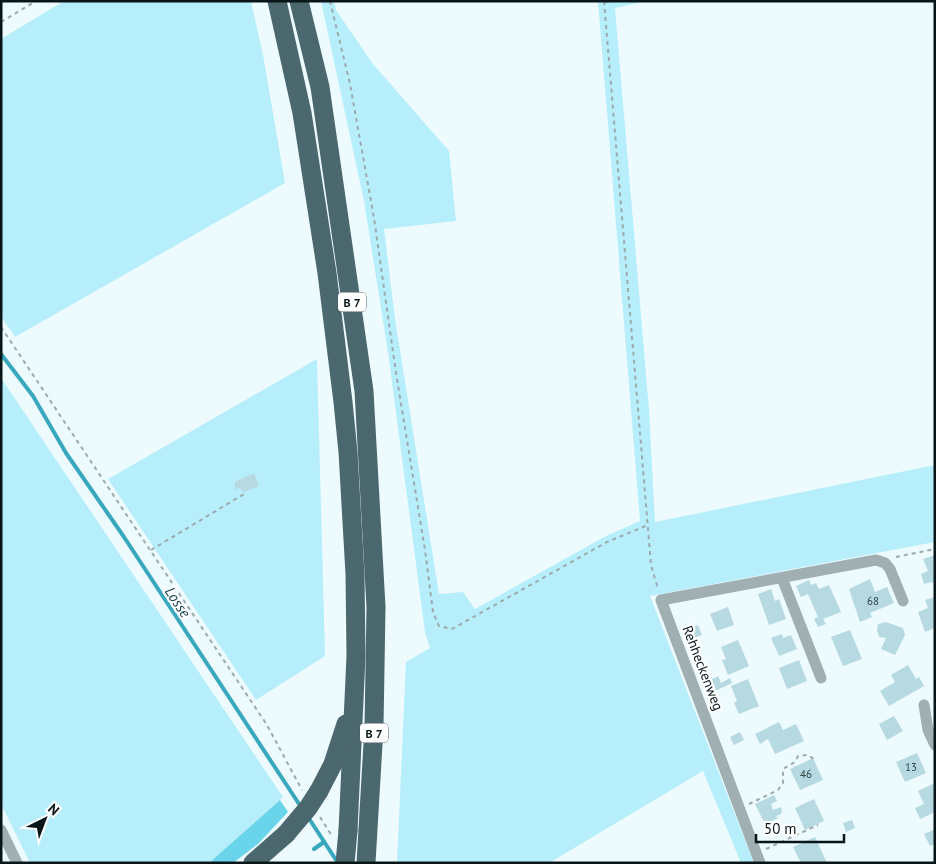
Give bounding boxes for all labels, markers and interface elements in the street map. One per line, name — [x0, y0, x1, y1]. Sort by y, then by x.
road number: B 7 — [338, 292, 366, 312]
water label: Losse — [161, 583, 195, 621]
house number: 68 — [867, 594, 879, 608]
street label: Rehheckenweg — [679, 623, 727, 713]
road number: B 7 — [360, 724, 388, 742]
house number: 13 — [905, 760, 917, 774]
house number: 46 — [800, 767, 812, 781]
north arrow — [20, 794, 70, 844]
text: N — [44, 800, 63, 819]
scale bar — [756, 812, 844, 844]
text: 50 m — [764, 819, 797, 838]

